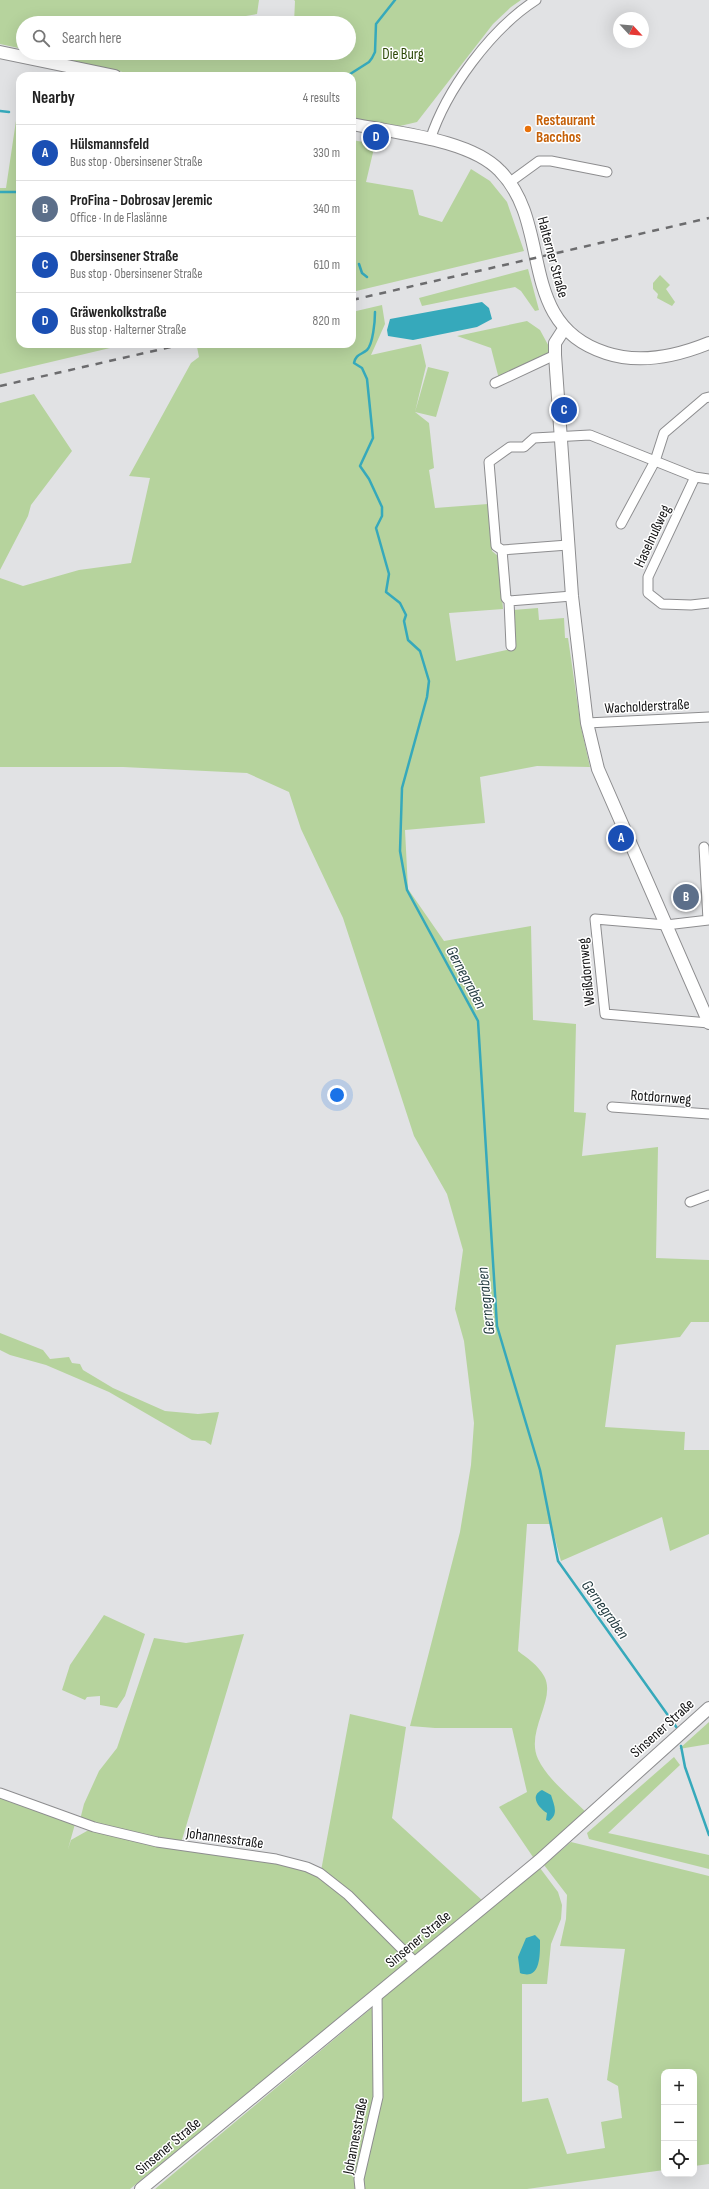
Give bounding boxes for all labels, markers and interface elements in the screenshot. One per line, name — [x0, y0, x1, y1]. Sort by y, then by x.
north arrow — [613, 12, 649, 48]
search box — [16, 16, 356, 60]
icon: search — [30, 27, 52, 49]
text: Search here — [62, 29, 122, 48]
park label: Die Burg — [382, 45, 424, 64]
text: Nearby — [32, 88, 75, 108]
text: 4 results — [303, 90, 340, 106]
place label: Restaurant Bacchos — [536, 111, 595, 147]
pin: D — [363, 122, 389, 152]
marker: Restaurant Bacchos — [523, 124, 533, 134]
text: Hülsmannsfeld — [70, 135, 149, 154]
text: A — [42, 145, 48, 161]
text: 330 m — [313, 145, 340, 161]
text: Bus stop · Obersinsener Straße — [70, 154, 202, 170]
text: ProFina - Dobrosav Jeremic — [70, 191, 213, 210]
text: B — [42, 201, 48, 217]
text: 340 m — [313, 201, 340, 217]
text: Office · In de Flaslänne — [70, 210, 167, 226]
street label: Halterner Straße — [533, 214, 572, 300]
text: Obersinsener Straße — [70, 247, 179, 266]
text: C — [42, 257, 48, 273]
text: 610 m — [314, 257, 340, 273]
text: Bus stop · Obersinsener Straße — [70, 266, 202, 282]
text: Gräwenkolkstraße — [70, 303, 167, 322]
text: D — [42, 313, 48, 329]
text: 820 m — [313, 313, 340, 329]
text: Bus stop · Halterner Straße — [70, 322, 186, 338]
pin: C — [551, 395, 577, 425]
street label: Haselnußweg — [630, 502, 675, 571]
street label: Wacholderstraße — [604, 695, 690, 718]
pin: A — [608, 823, 634, 853]
pin: B — [673, 882, 699, 912]
street label: Weißdornweg — [573, 937, 600, 1007]
water label: Gernegraben — [441, 943, 490, 1013]
your location — [327, 1085, 347, 1105]
street label: Rotdornweg — [630, 1086, 692, 1109]
water label: Gernegraben — [473, 1266, 500, 1336]
water label: Gernegraben — [577, 1577, 633, 1643]
street label: Sinsener Straße — [626, 1695, 698, 1762]
street label: Johannesstraße — [184, 1824, 265, 1853]
street label: Sinsener Straße — [382, 1907, 455, 1972]
map controls — [661, 2069, 697, 2177]
button: + — [661, 2069, 697, 2105]
street label: Johannesstraße — [339, 2096, 372, 2177]
button: − — [661, 2105, 697, 2141]
street label: Sinsener Straße — [132, 2114, 205, 2179]
button: locate — [661, 2141, 697, 2177]

